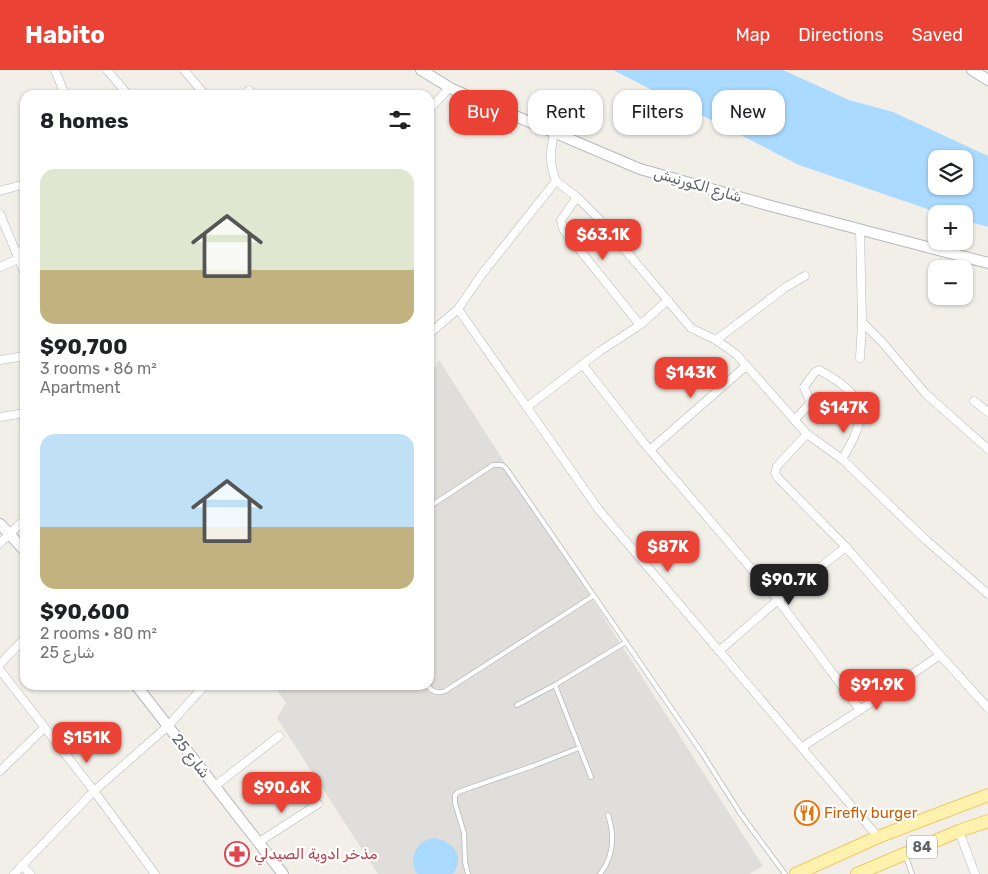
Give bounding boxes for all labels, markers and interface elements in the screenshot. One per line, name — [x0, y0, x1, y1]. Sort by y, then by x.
text: Habito — [25, 21, 105, 49]
text: Map — [735, 24, 770, 46]
text: Directions — [798, 24, 884, 46]
text: Saved — [912, 24, 963, 46]
chip: Buy — [449, 90, 518, 135]
chip: Rent — [528, 90, 603, 135]
chip: Filters — [613, 90, 702, 135]
chip: New — [712, 90, 785, 135]
icon: filters — [386, 106, 414, 134]
text: 8 homes — [40, 108, 129, 133]
map controls — [928, 150, 973, 305]
button: layers — [928, 150, 973, 195]
street label: شارع الكورنيش — [651, 164, 744, 208]
icon: home — [182, 201, 272, 291]
button: + — [928, 205, 973, 250]
pin: $63.1K — [562, 218, 644, 261]
text: $63.1K — [576, 225, 630, 244]
button: − — [928, 260, 973, 305]
text: $90,700 — [40, 334, 127, 359]
pin: $143K — [656, 356, 726, 399]
text: 3 rooms · 86 m² — [40, 359, 157, 378]
text: $143K — [666, 363, 716, 382]
text: Apartment — [40, 378, 120, 397]
pin: $147K — [809, 392, 879, 434]
text: $147K — [820, 398, 868, 417]
icon: home — [182, 466, 272, 556]
pin: $87K — [638, 530, 698, 573]
text: $87K — [647, 537, 689, 556]
pin: $90.7K — [748, 564, 830, 606]
text: $90.7K — [761, 570, 817, 589]
text: $90,600 — [40, 599, 130, 624]
text: 2 rooms · 80 m² — [40, 624, 157, 643]
text: شارع 25 — [40, 643, 95, 662]
pin: $91.9K — [836, 668, 918, 711]
text: $91.9K — [850, 675, 904, 694]
pin: $151K — [52, 722, 122, 764]
text: $151K — [63, 728, 111, 747]
street label: شارع 25 — [167, 730, 214, 783]
pin: $90.6K — [241, 772, 323, 814]
text: $90.6K — [253, 778, 311, 797]
restaurant icon: Firefly burger — [794, 800, 820, 826]
place label: Firefly burger — [824, 804, 918, 822]
road number: 84 — [907, 836, 937, 859]
pharmacy icon: مذخر ادوية الصيدلي — [224, 841, 250, 867]
place label: مذخر ادوية الصيدلي — [254, 845, 378, 866]

